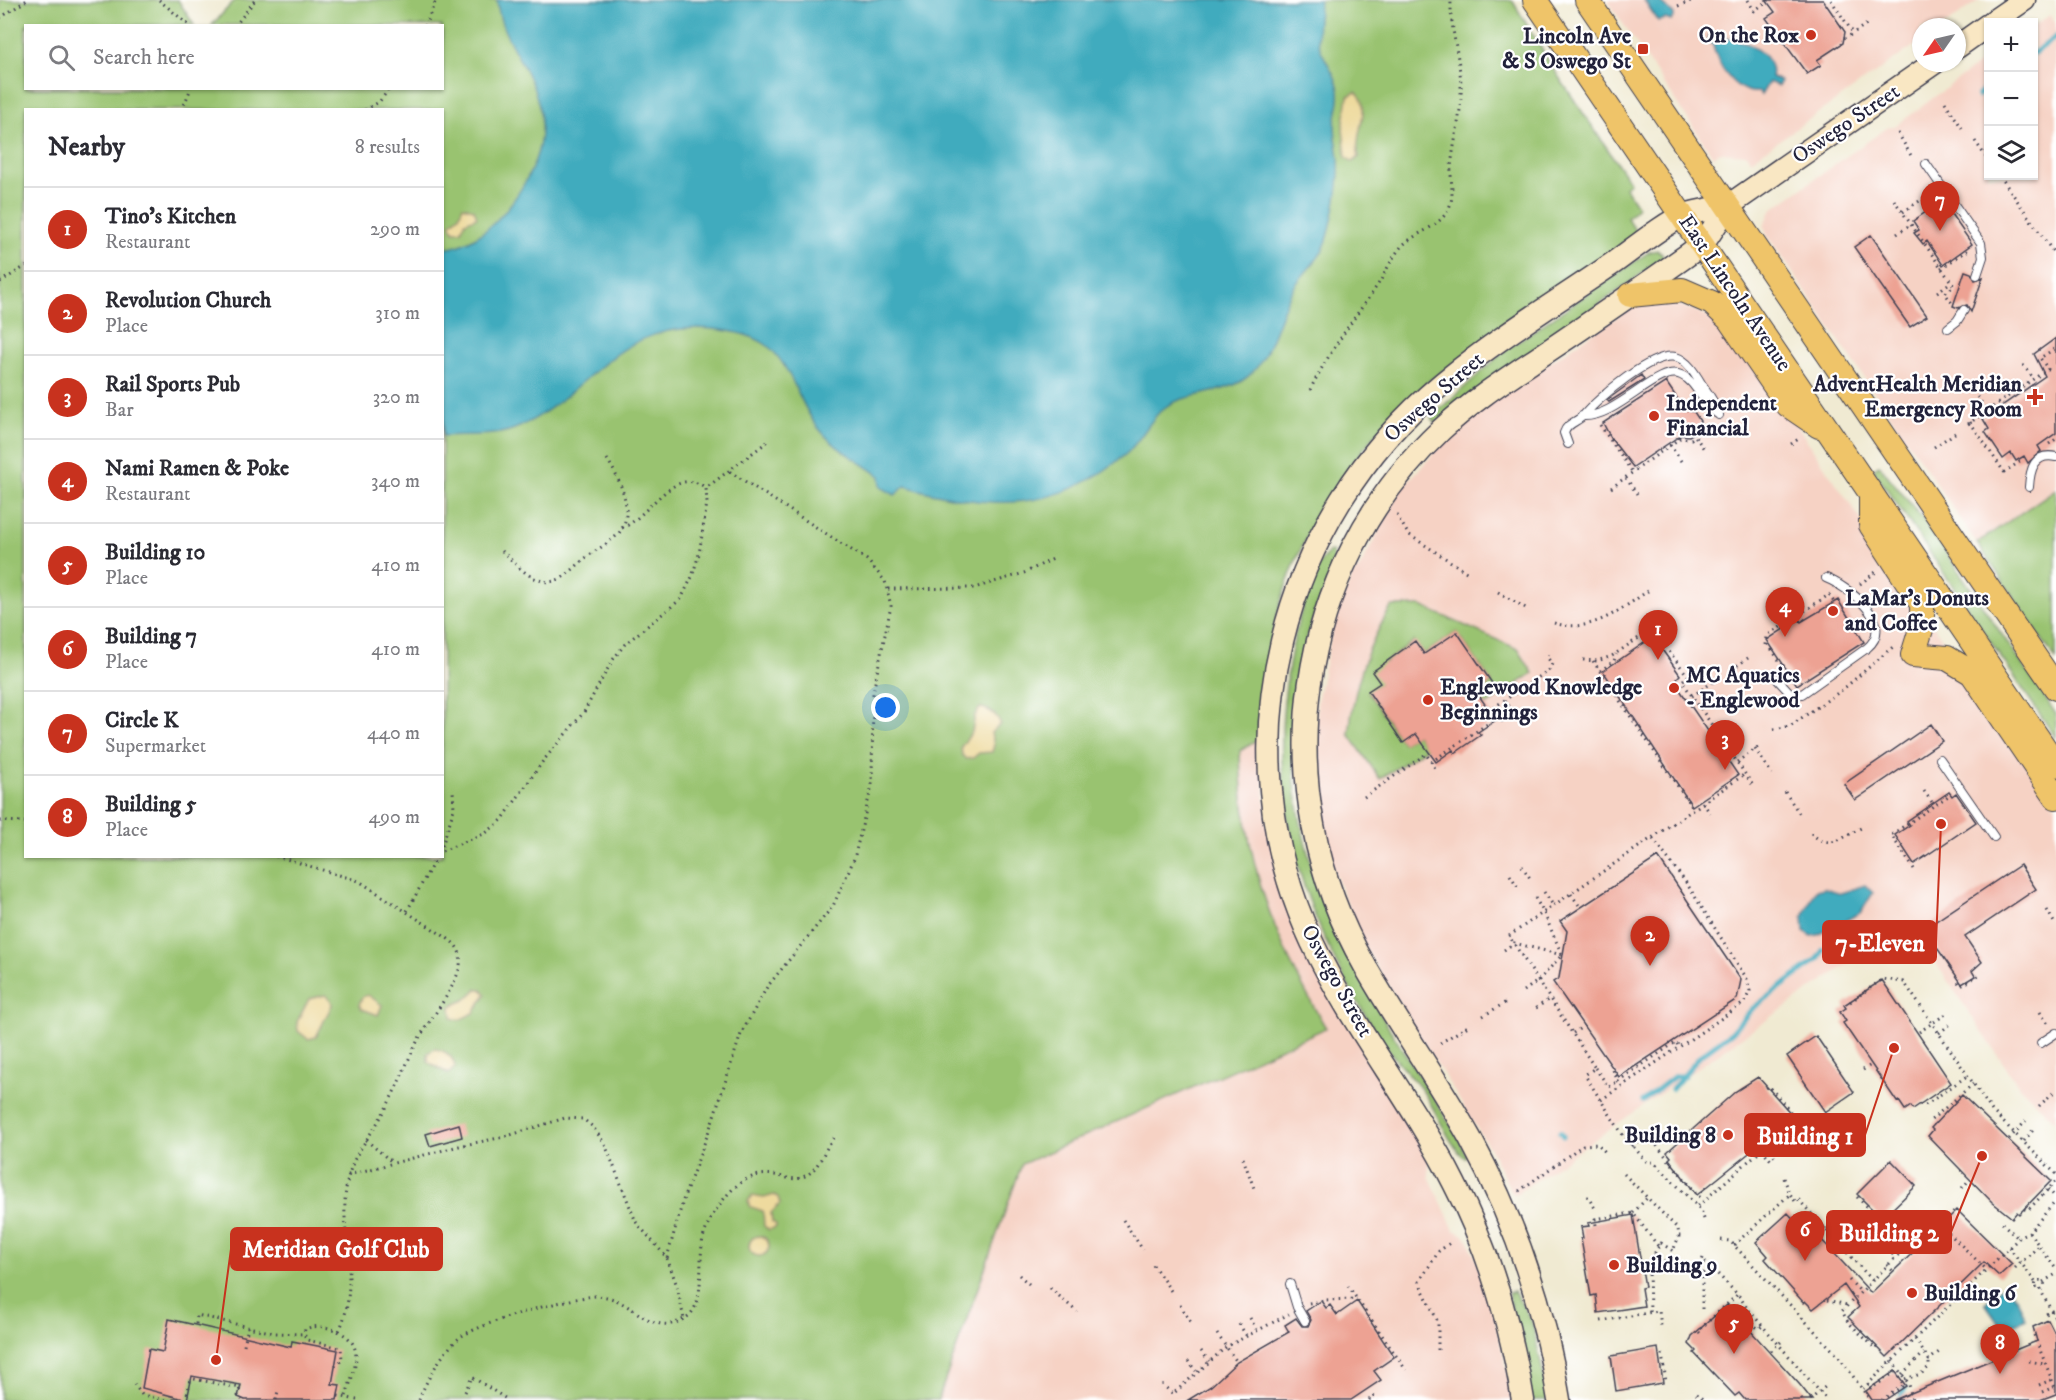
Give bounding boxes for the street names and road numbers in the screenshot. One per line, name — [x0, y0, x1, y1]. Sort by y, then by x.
street label: Oswego Street — [1787, 78, 1905, 170]
street label: East Lincoln Avenue — [1673, 209, 1797, 377]
street label: Oswego Street — [1378, 346, 1490, 448]
street label: Oswego Street — [1295, 920, 1379, 1042]

